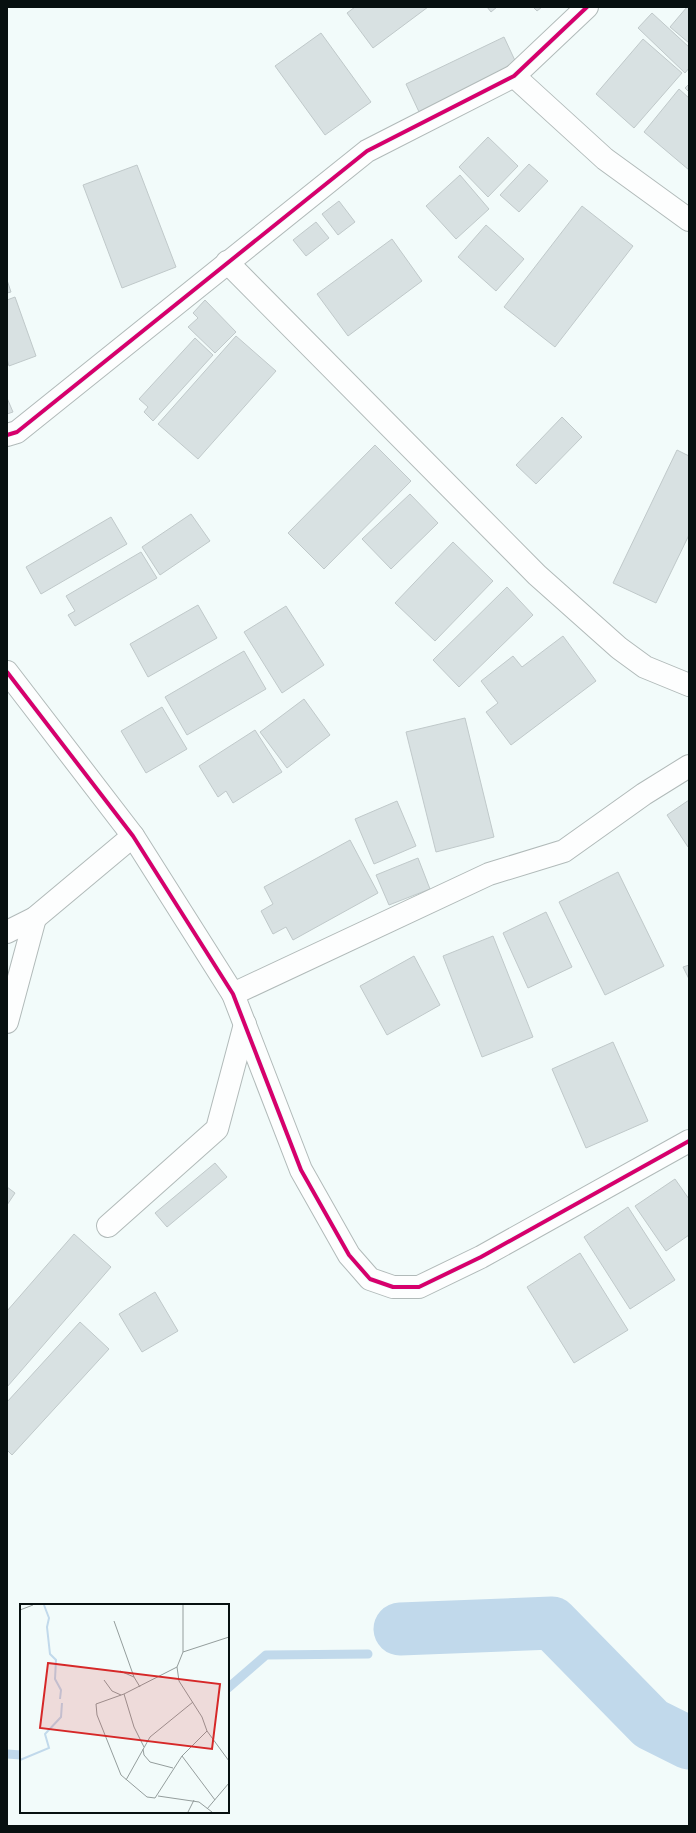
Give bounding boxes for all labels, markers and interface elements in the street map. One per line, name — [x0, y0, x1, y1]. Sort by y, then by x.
inset map — [20, 1604, 229, 1813]

